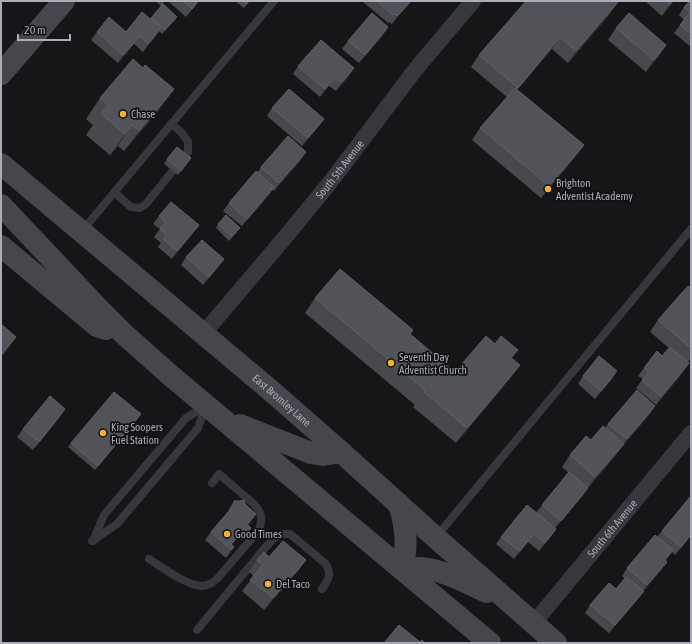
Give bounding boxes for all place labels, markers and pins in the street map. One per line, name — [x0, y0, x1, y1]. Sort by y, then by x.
place label: Chase — [131, 108, 155, 120]
marker: Chase — [118, 109, 128, 119]
place label: Brighton Adventist Academy — [556, 177, 633, 202]
marker: Brighton Adventist Academy — [543, 184, 553, 194]
place label: Seventh Day Adventist Church — [399, 351, 467, 376]
marker: Seventh Day Adventist Church — [386, 358, 396, 368]
place label: King Soopers Fuel Station — [111, 421, 163, 446]
marker: King Soopers Fuel Station — [98, 428, 108, 438]
place label: Good Times — [235, 528, 282, 540]
marker: Good Times — [222, 529, 232, 539]
place label: Del Taco — [276, 578, 310, 590]
marker: Del Taco — [263, 579, 273, 589]

